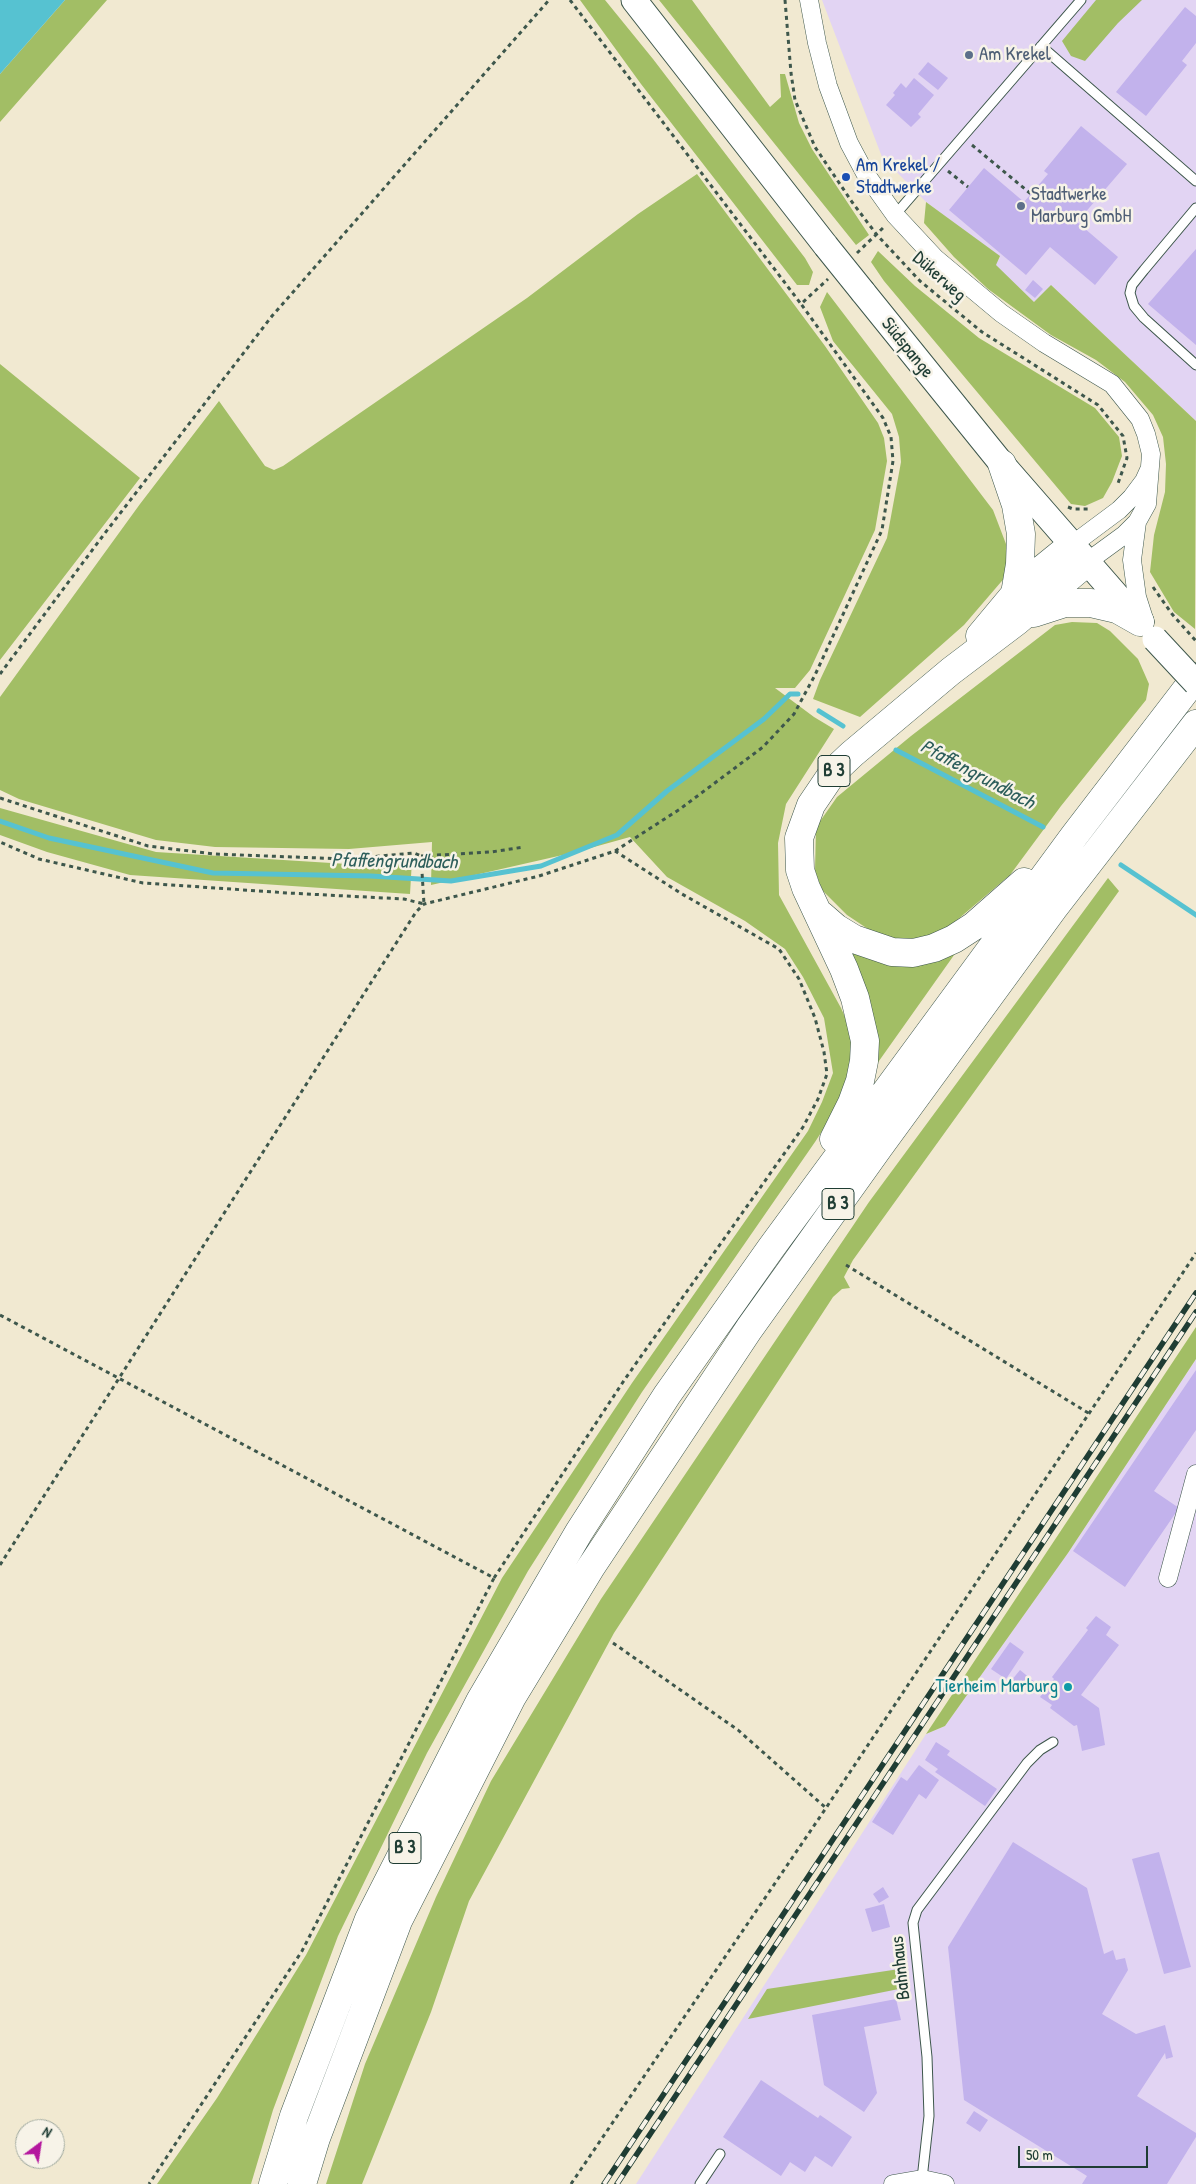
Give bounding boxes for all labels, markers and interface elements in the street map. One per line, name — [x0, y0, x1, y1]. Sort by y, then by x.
place label: Am Krekel — [979, 44, 1051, 66]
marker: Am Krekel — [963, 49, 975, 61]
place label: Am Krekel / Stadtwerke — [856, 155, 940, 199]
marker: Am Krekel / Stadtwerke — [840, 171, 852, 183]
place label: Stadtwerke Marburg GmbH — [1031, 184, 1131, 228]
marker: Stadtwerke Marburg GmbH — [1015, 200, 1027, 212]
street label: Dükerweg — [908, 247, 970, 307]
street label: Südspange — [876, 313, 938, 383]
water label: Pfaffengrundbach — [916, 735, 1038, 815]
road number: B 3 — [818, 756, 850, 786]
water label: Pfaffengrundbach — [331, 849, 457, 875]
road number: B 3 — [822, 1188, 854, 1220]
place label: Tierheim Marburg — [936, 1676, 1058, 1698]
marker: Tierheim Marburg — [1062, 1681, 1074, 1693]
road number: B 3 — [389, 1832, 421, 1864]
street label: Bahnhaus — [886, 1935, 916, 2001]
north arrow — [15, 2119, 65, 2169]
text: N — [39, 2122, 56, 2142]
scale bar — [1021, 2136, 1151, 2168]
text: 50 m — [1026, 2144, 1053, 2165]

